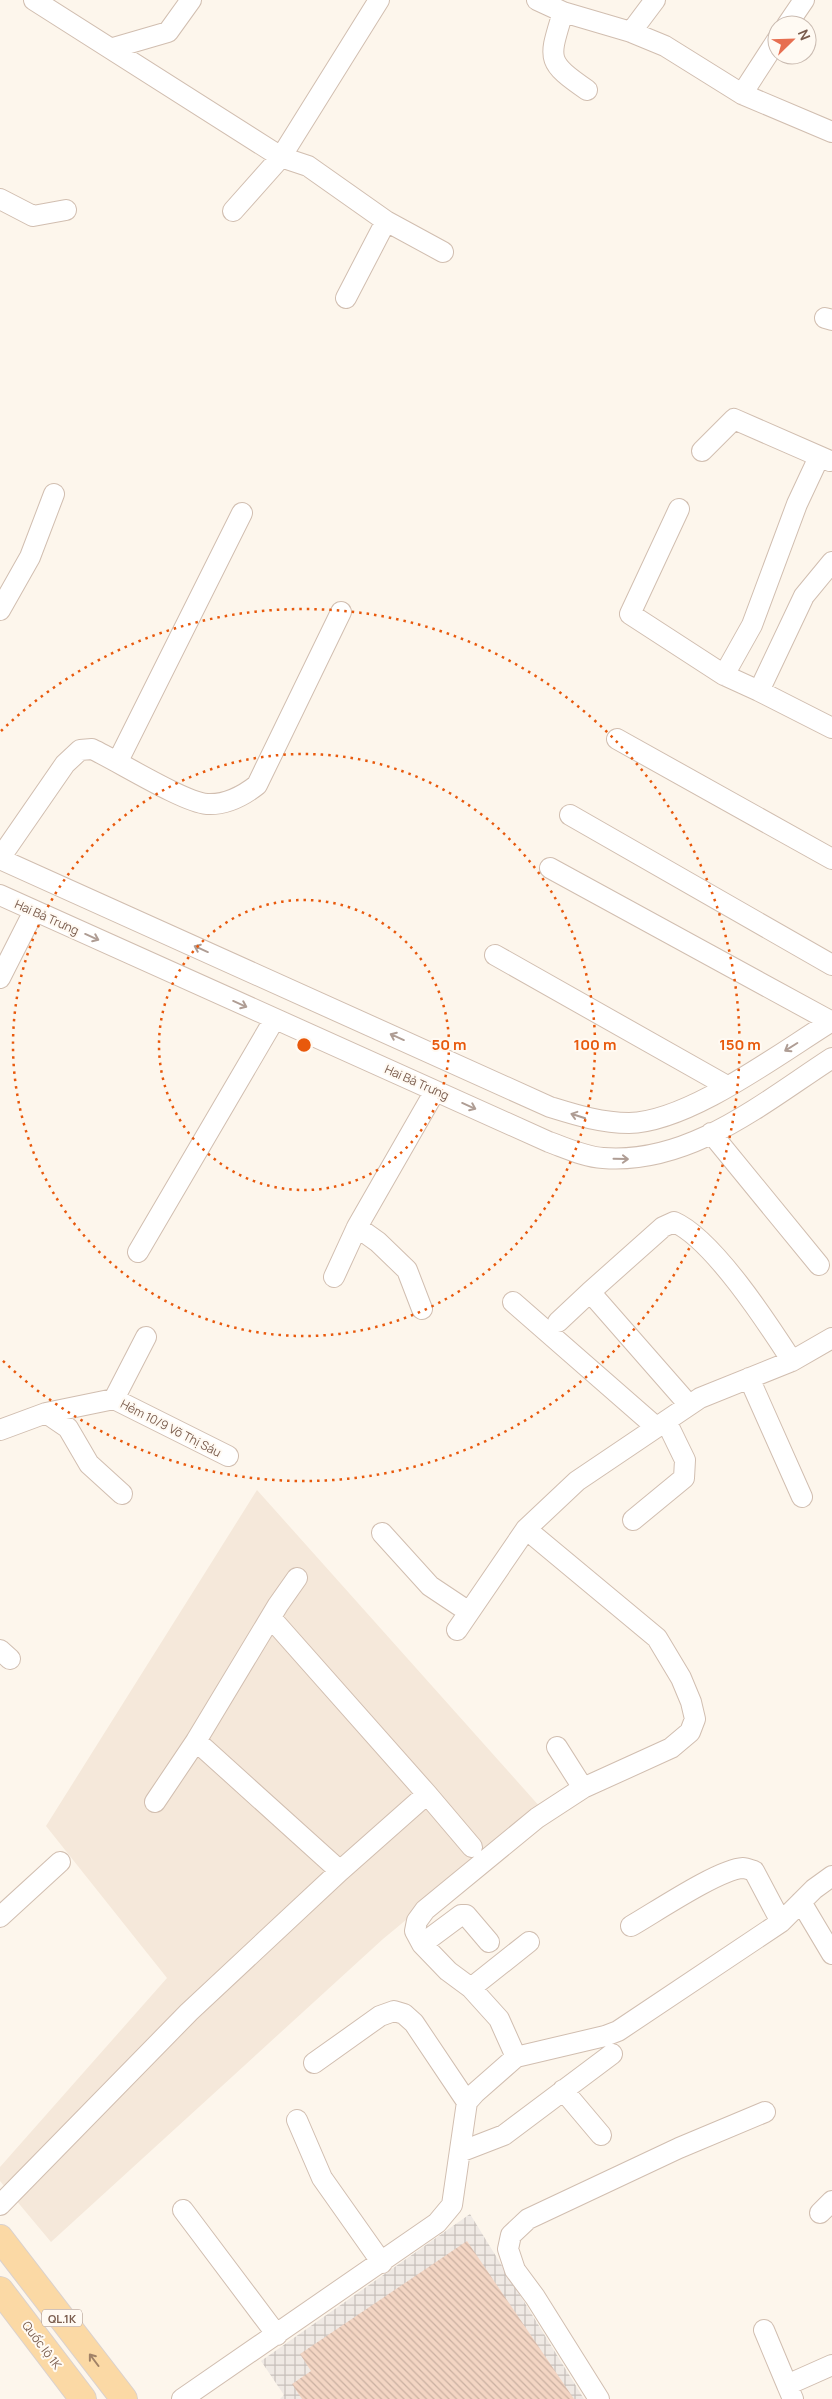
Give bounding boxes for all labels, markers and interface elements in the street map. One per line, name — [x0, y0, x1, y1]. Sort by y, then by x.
north arrow — [767, 15, 817, 65]
text: N — [794, 26, 815, 43]
street label: Hai Bà Trưng — [12, 895, 82, 939]
one-way arrow — [84, 933, 99, 943]
one-way arrow — [194, 944, 209, 954]
one-way arrow — [232, 1000, 247, 1010]
one-way arrow — [390, 1032, 405, 1042]
text: 50 m — [431, 1034, 467, 1055]
text: 100 m — [574, 1034, 616, 1055]
text: 150 m — [719, 1034, 761, 1055]
centre of rings — [295, 1036, 313, 1054]
one-way arrow — [784, 1042, 798, 1052]
street label: Hai Bà Trưng — [382, 1060, 452, 1104]
one-way arrow — [461, 1101, 476, 1111]
one-way arrow — [571, 1111, 586, 1120]
one-way arrow — [613, 1154, 629, 1163]
street label: Hẻm 10/9 Võ Thị Sáu — [118, 1395, 224, 1461]
road number: QL.1K — [42, 2310, 82, 2326]
street label: Quốc lộ 1K — [18, 2317, 66, 2373]
one-way arrow — [89, 2353, 99, 2367]

